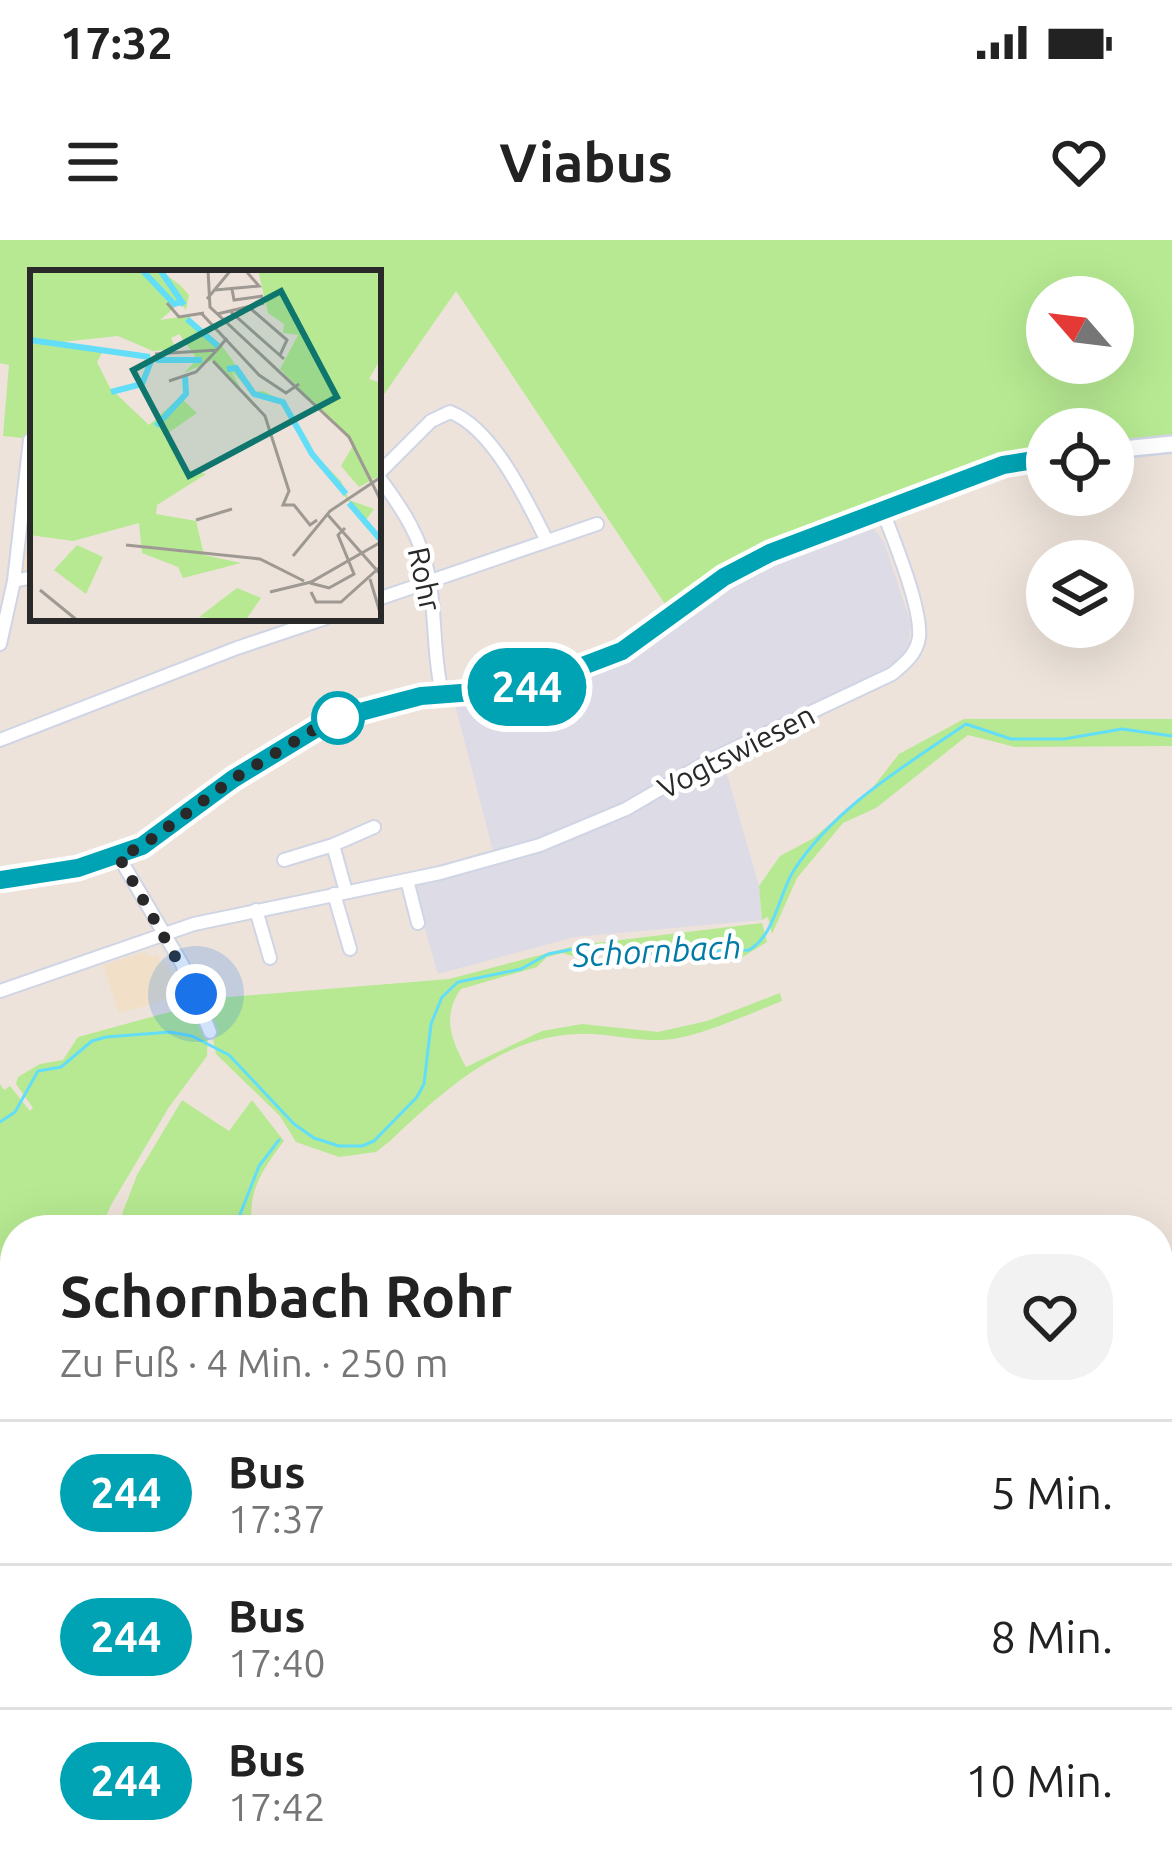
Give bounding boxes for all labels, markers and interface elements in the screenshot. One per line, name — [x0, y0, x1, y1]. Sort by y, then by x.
text: 17:32 — [60, 17, 173, 68]
icon: menu — [60, 129, 126, 195]
icon: heart — [1046, 129, 1112, 195]
text: Viabus — [499, 132, 673, 192]
inset map — [30, 270, 381, 621]
north arrow — [1026, 276, 1134, 384]
map controls — [1026, 276, 1134, 648]
button: locate — [1026, 408, 1134, 516]
button: layers — [1026, 540, 1134, 648]
street label: Rohr — [402, 544, 448, 615]
line badge: 244 — [458, 648, 596, 726]
text: 244 — [491, 663, 563, 710]
unlabelled marker — [313, 693, 363, 743]
street label: Vogtswiesen — [652, 697, 820, 805]
water label: Schornbach — [571, 927, 742, 973]
your location — [166, 964, 226, 1024]
button: heart — [987, 1254, 1113, 1380]
text: Schornbach Rohr — [60, 1264, 512, 1328]
text: Zu Fuß · 4 Min. · 250 m — [60, 1341, 448, 1384]
text: Bus — [228, 1446, 305, 1497]
text: 5 Min. — [991, 1467, 1113, 1518]
text: 244 — [90, 1469, 162, 1516]
text: 17:37 — [228, 1497, 326, 1540]
text: Bus — [228, 1590, 305, 1641]
text: 8 Min. — [991, 1611, 1113, 1662]
text: 244 — [90, 1613, 162, 1660]
text: 17:40 — [228, 1641, 326, 1684]
text: Bus — [228, 1734, 305, 1785]
text: 10 Min. — [965, 1755, 1113, 1806]
text: 244 — [90, 1757, 162, 1804]
text: 17:42 — [228, 1785, 326, 1828]

